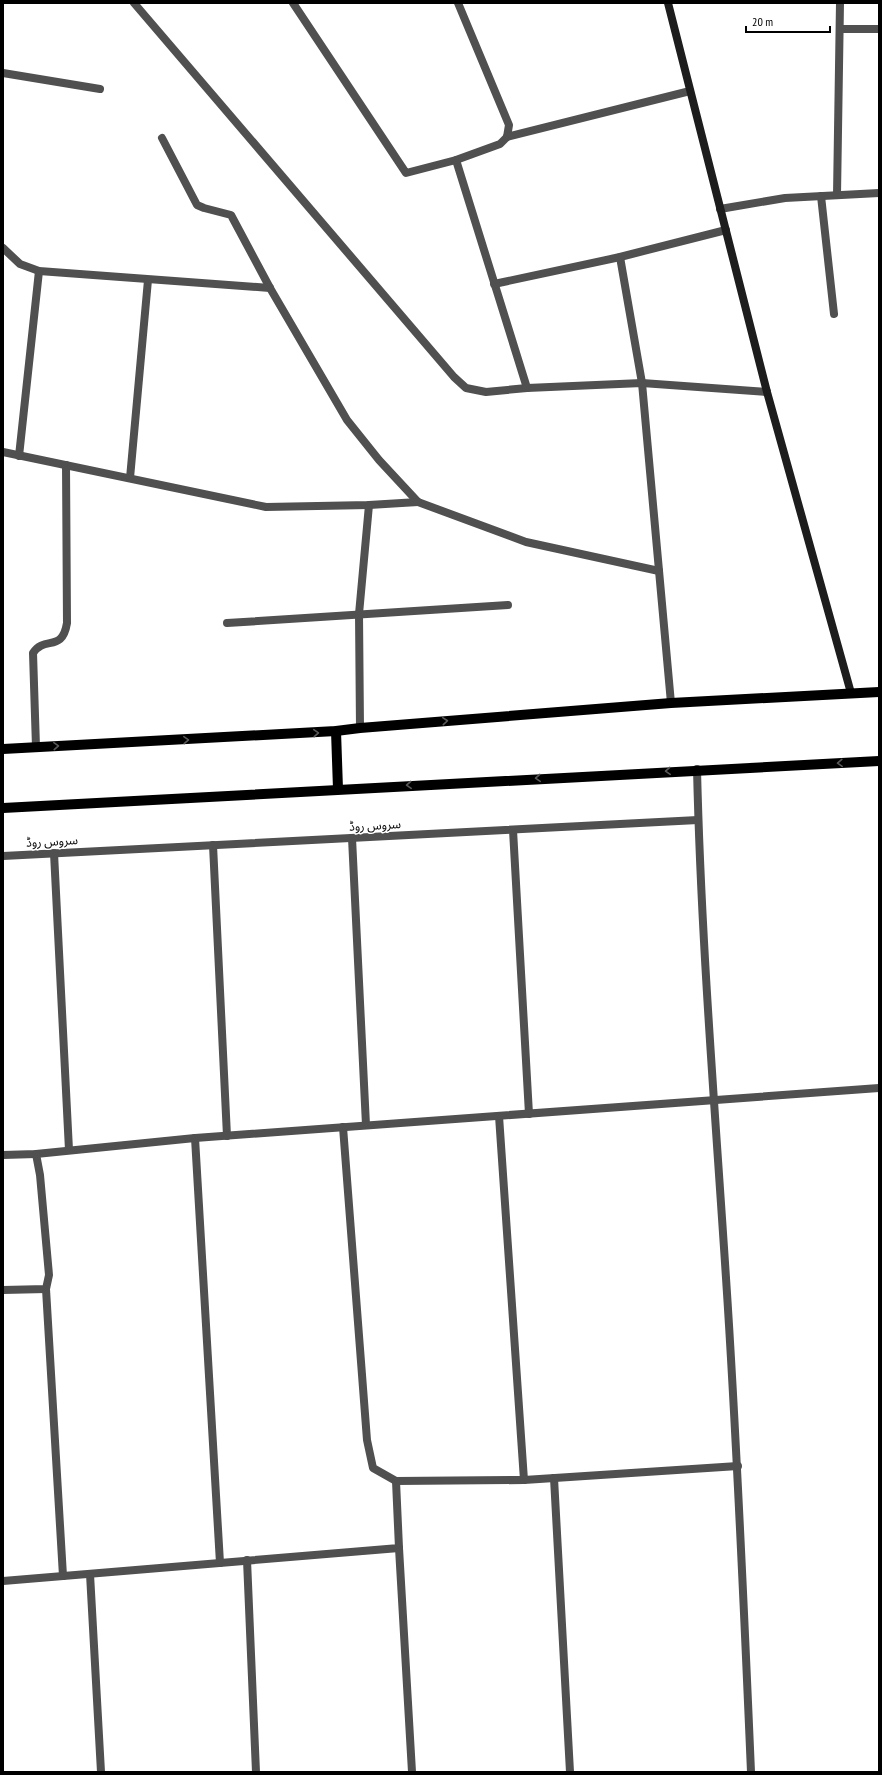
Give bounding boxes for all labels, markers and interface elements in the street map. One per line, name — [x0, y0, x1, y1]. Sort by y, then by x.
scale bar — [746, 8, 830, 34]
text: 20 m — [752, 14, 773, 29]
one-way arrow — [442, 717, 448, 726]
one-way arrow — [313, 728, 319, 737]
one-way arrow — [183, 736, 189, 745]
one-way arrow — [53, 742, 59, 751]
one-way arrow — [837, 758, 843, 767]
one-way arrow — [665, 767, 671, 775]
one-way arrow — [535, 774, 541, 782]
one-way arrow — [406, 781, 412, 790]
street label: سروس روڈ — [349, 816, 401, 834]
street label: سروس روڈ — [26, 832, 78, 850]

